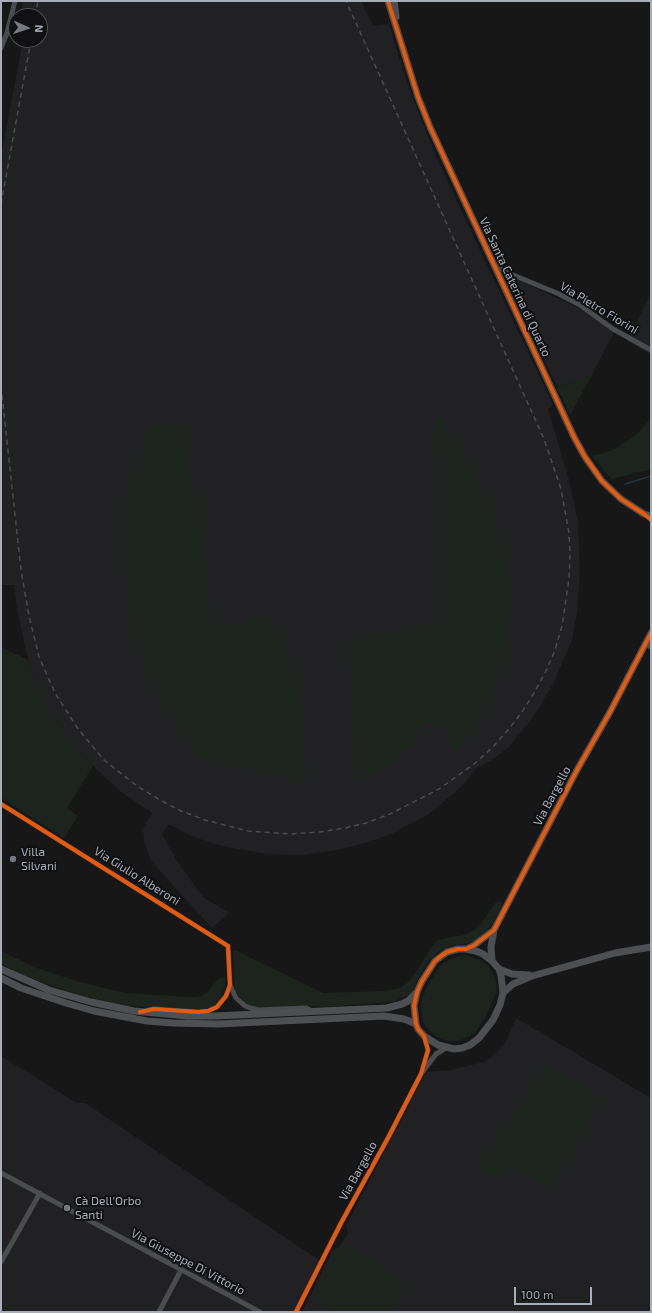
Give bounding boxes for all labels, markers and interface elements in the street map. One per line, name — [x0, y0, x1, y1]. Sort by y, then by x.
north arrow — [8, 8, 48, 48]
text: N — [33, 24, 46, 33]
street label: Via Santa Caterina di Quarto — [476, 215, 554, 359]
street label: Via Pietro Fiorini — [557, 279, 641, 337]
street label: Via Bargello — [530, 764, 574, 828]
street label: Via Giulio Alberoni — [91, 844, 183, 908]
place label: Villa Silvani — [21, 845, 57, 873]
marker: Villa Silvani — [8, 854, 18, 864]
street label: Via Bargello — [336, 1139, 380, 1203]
place label: Cà Dell'Orbo Santi — [75, 1194, 141, 1222]
marker: Cà Dell'Orbo Santi — [62, 1203, 72, 1213]
street label: Via Giuseppe Di Vittorio — [129, 1226, 247, 1298]
scale bar — [516, 1279, 594, 1305]
text: 100 m — [521, 1287, 553, 1301]

